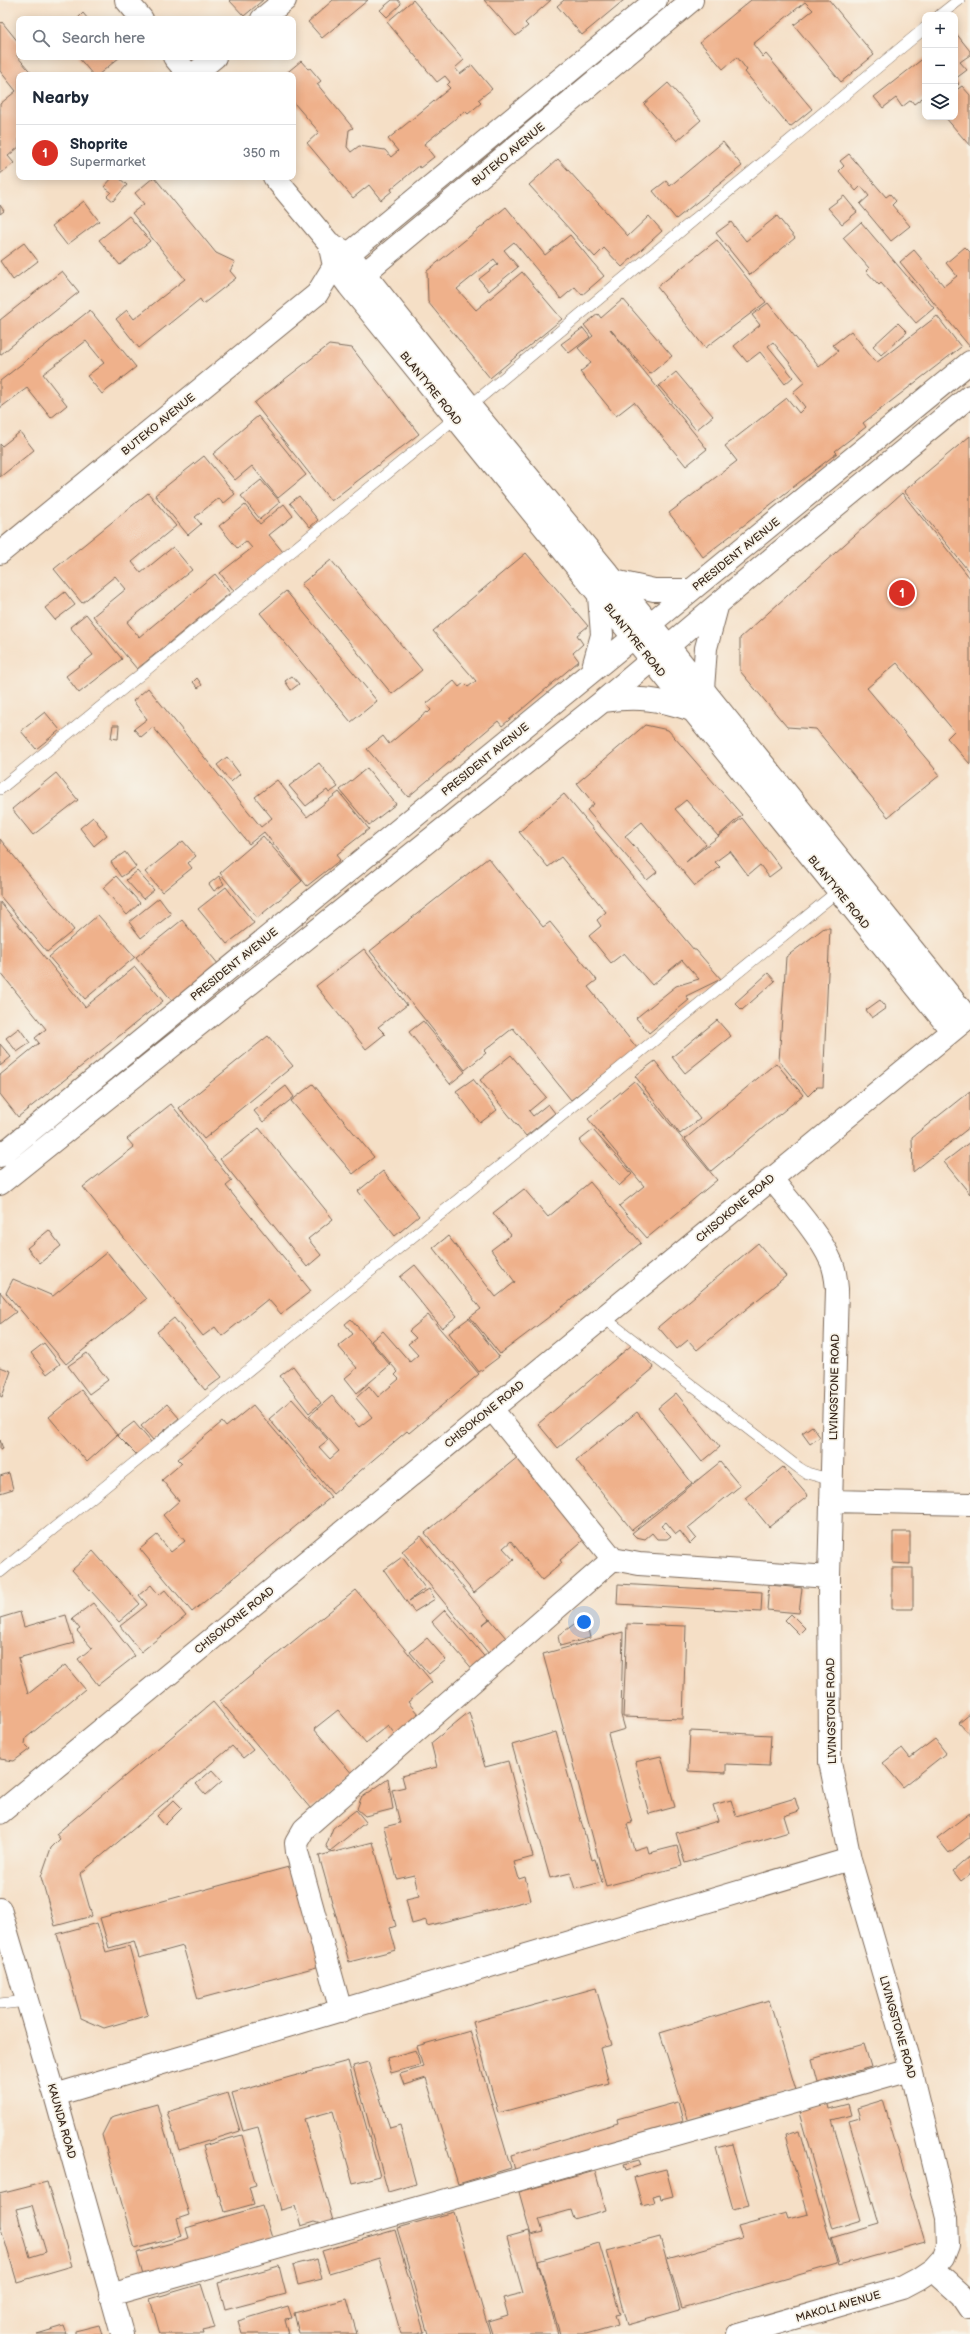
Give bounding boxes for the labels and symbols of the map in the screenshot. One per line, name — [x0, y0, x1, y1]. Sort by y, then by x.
street label: BUTEKO AVENUE — [469, 120, 547, 189]
street label: BLANTYRE ROAD — [397, 349, 464, 428]
street label: BUTEKO AVENUE — [119, 391, 198, 458]
street label: PRESIDENT AVENUE — [690, 515, 783, 594]
pin: 1 — [889, 578, 915, 608]
street label: BLANTYRE ROAD — [601, 601, 668, 680]
street label: PRESIDENT AVENUE — [439, 720, 532, 799]
street label: BLANTYRE ROAD — [805, 853, 872, 932]
street label: PRESIDENT AVENUE — [188, 925, 281, 1004]
street label: CHISOKONE ROAD — [693, 1172, 777, 1245]
street label: LIVINGSTONE ROAD — [827, 1334, 842, 1440]
street label: CHISOKONE ROAD — [442, 1378, 527, 1451]
street label: CHISOKONE ROAD — [192, 1584, 277, 1657]
your location — [574, 1612, 594, 1632]
street label: LIVINGSTONE ROAD — [824, 1658, 839, 1764]
street label: LIVINGSTONE ROAD — [877, 1974, 918, 2080]
street label: KAUNDA ROAD — [45, 2082, 79, 2160]
street label: MAKOLI AVENUE — [794, 2288, 882, 2325]

